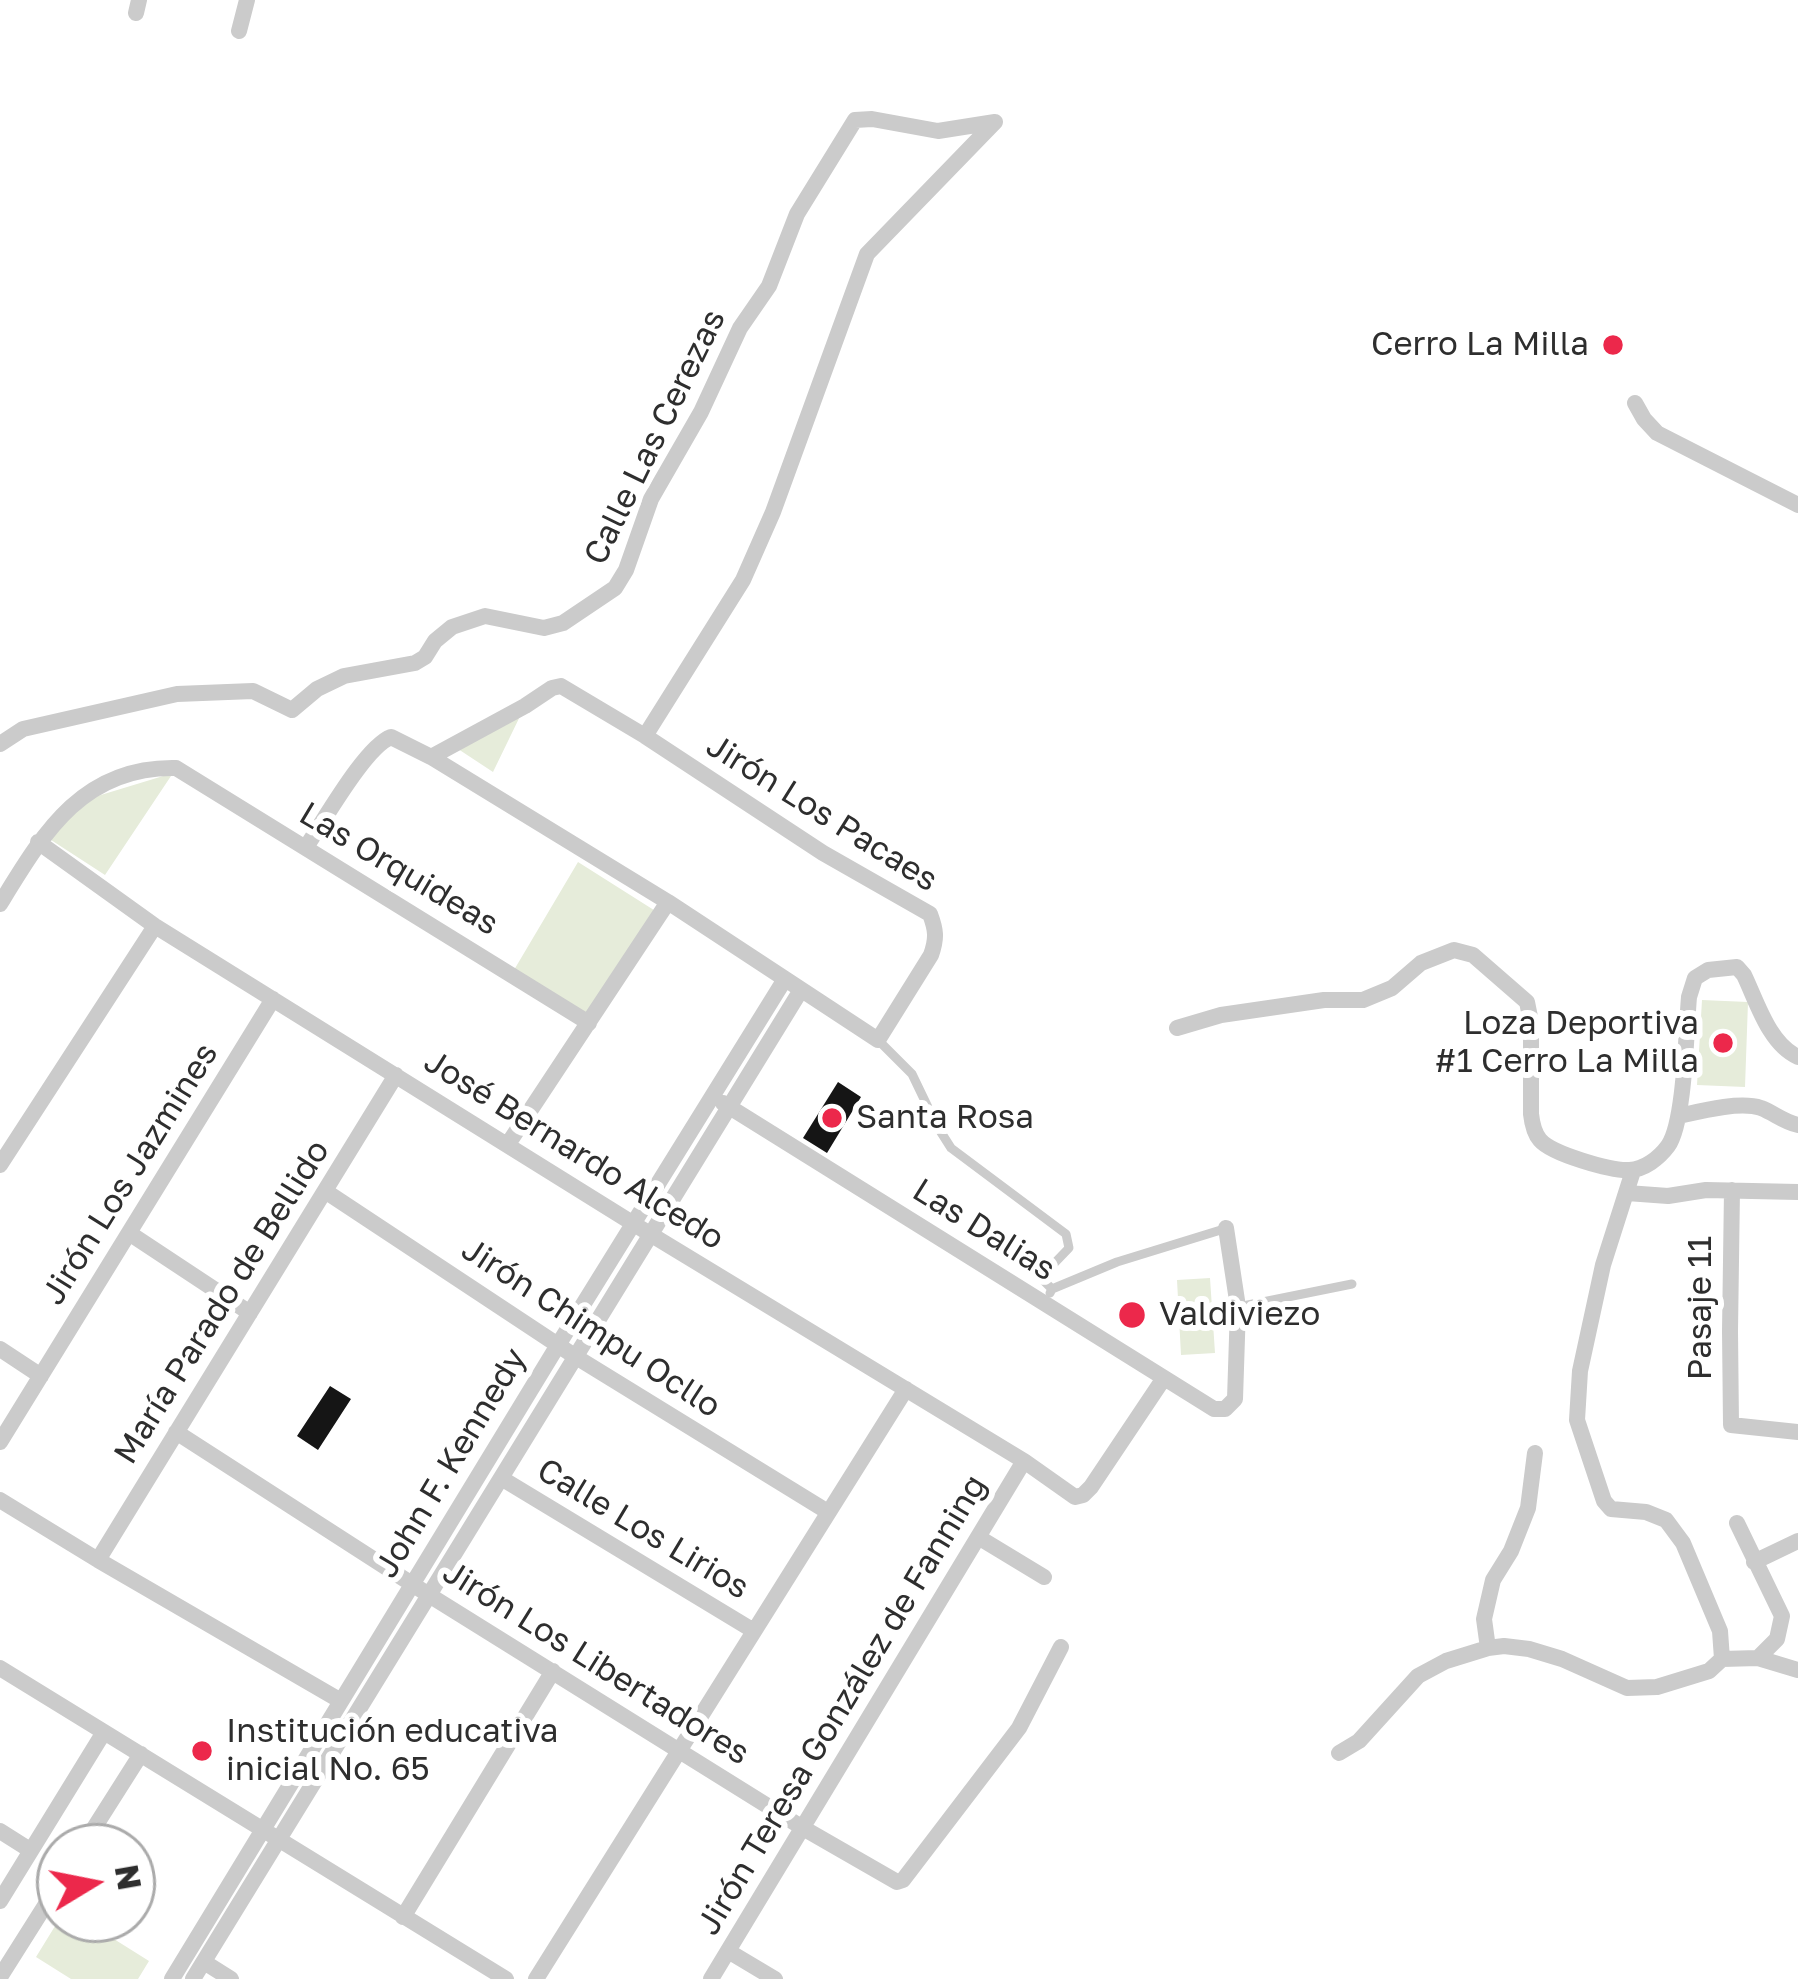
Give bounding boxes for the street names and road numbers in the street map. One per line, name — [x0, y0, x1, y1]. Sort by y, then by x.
street label: Calle Las Cerezas — [576, 303, 734, 571]
street label: Jirón Los Pacaes — [699, 726, 945, 900]
street label: Las Orquideas — [292, 794, 506, 944]
street label: Jirón Los Jazmines — [34, 1036, 226, 1312]
street label: José Bernardo Alcedo — [417, 1042, 731, 1258]
street label: María Parado de Bellido — [106, 1133, 338, 1471]
street label: Las Dalias — [905, 1171, 1063, 1289]
street label: Jirón Chimpu Ocllo — [454, 1230, 728, 1426]
street label: Pasaje 11 — [1681, 1236, 1721, 1380]
street label: John F. Kennedy — [367, 1341, 535, 1585]
street label: Calle Los Lirios — [530, 1450, 756, 1608]
street label: Jirón Teresa González de Fanning — [689, 1468, 995, 1942]
street label: Jirón Los Libertadores — [435, 1552, 757, 1774]

